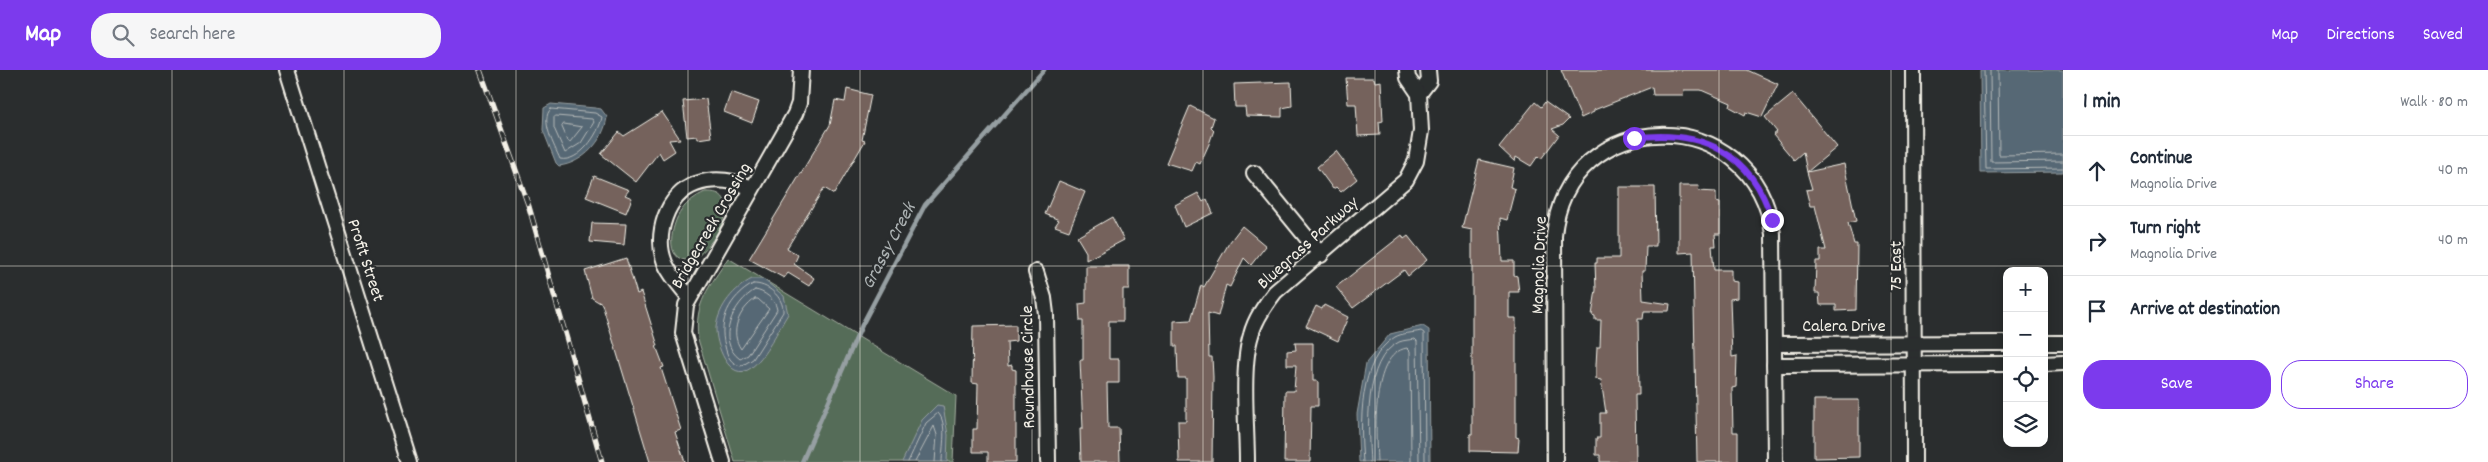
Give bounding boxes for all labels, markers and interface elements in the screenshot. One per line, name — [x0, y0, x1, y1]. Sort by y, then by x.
search box — [91, 13, 441, 58]
text: Map — [25, 18, 61, 52]
icon: search — [109, 21, 137, 49]
text: Search here — [149, 22, 235, 49]
text: Map — [2271, 23, 2298, 48]
text: Directions — [2326, 23, 2395, 48]
text: Saved — [2423, 23, 2463, 48]
text: 1 min — [2083, 88, 2120, 118]
text: Walk · 80 m — [2400, 91, 2468, 114]
route start — [1623, 127, 1646, 150]
text: Continue — [2130, 146, 2192, 173]
icon: ahead — [2083, 157, 2111, 185]
street label: Bridgecreek Crossing — [666, 158, 759, 294]
text: 40 m — [2438, 159, 2468, 182]
text: Magnolia Drive — [2130, 173, 2217, 196]
street label: Bluegrass Parkway — [1252, 191, 1365, 296]
water label: Grassy Creek — [856, 197, 925, 295]
route end — [1761, 209, 1784, 232]
street label: Profit Street — [339, 216, 390, 306]
street label: Magnolia Drive — [1526, 216, 1555, 315]
text: Turn right — [2130, 216, 2201, 243]
icon: right — [2083, 227, 2111, 255]
text: 40 m — [2438, 229, 2468, 252]
street label: 75 East — [1885, 241, 1910, 291]
text: Magnolia Drive — [2130, 243, 2217, 266]
map controls — [2003, 267, 2048, 447]
button: + — [2003, 267, 2048, 312]
icon: arrive — [2083, 297, 2111, 325]
text: Arrive at destination — [2130, 297, 2280, 324]
street label: Roundhouse Circle — [1016, 305, 1043, 429]
button: − — [2003, 312, 2048, 357]
street label: Calera Drive — [1802, 315, 1886, 340]
button: locate — [2003, 357, 2048, 402]
button: Save — [2083, 360, 2271, 409]
button: Share — [2281, 360, 2468, 409]
button: layers — [2003, 402, 2048, 447]

